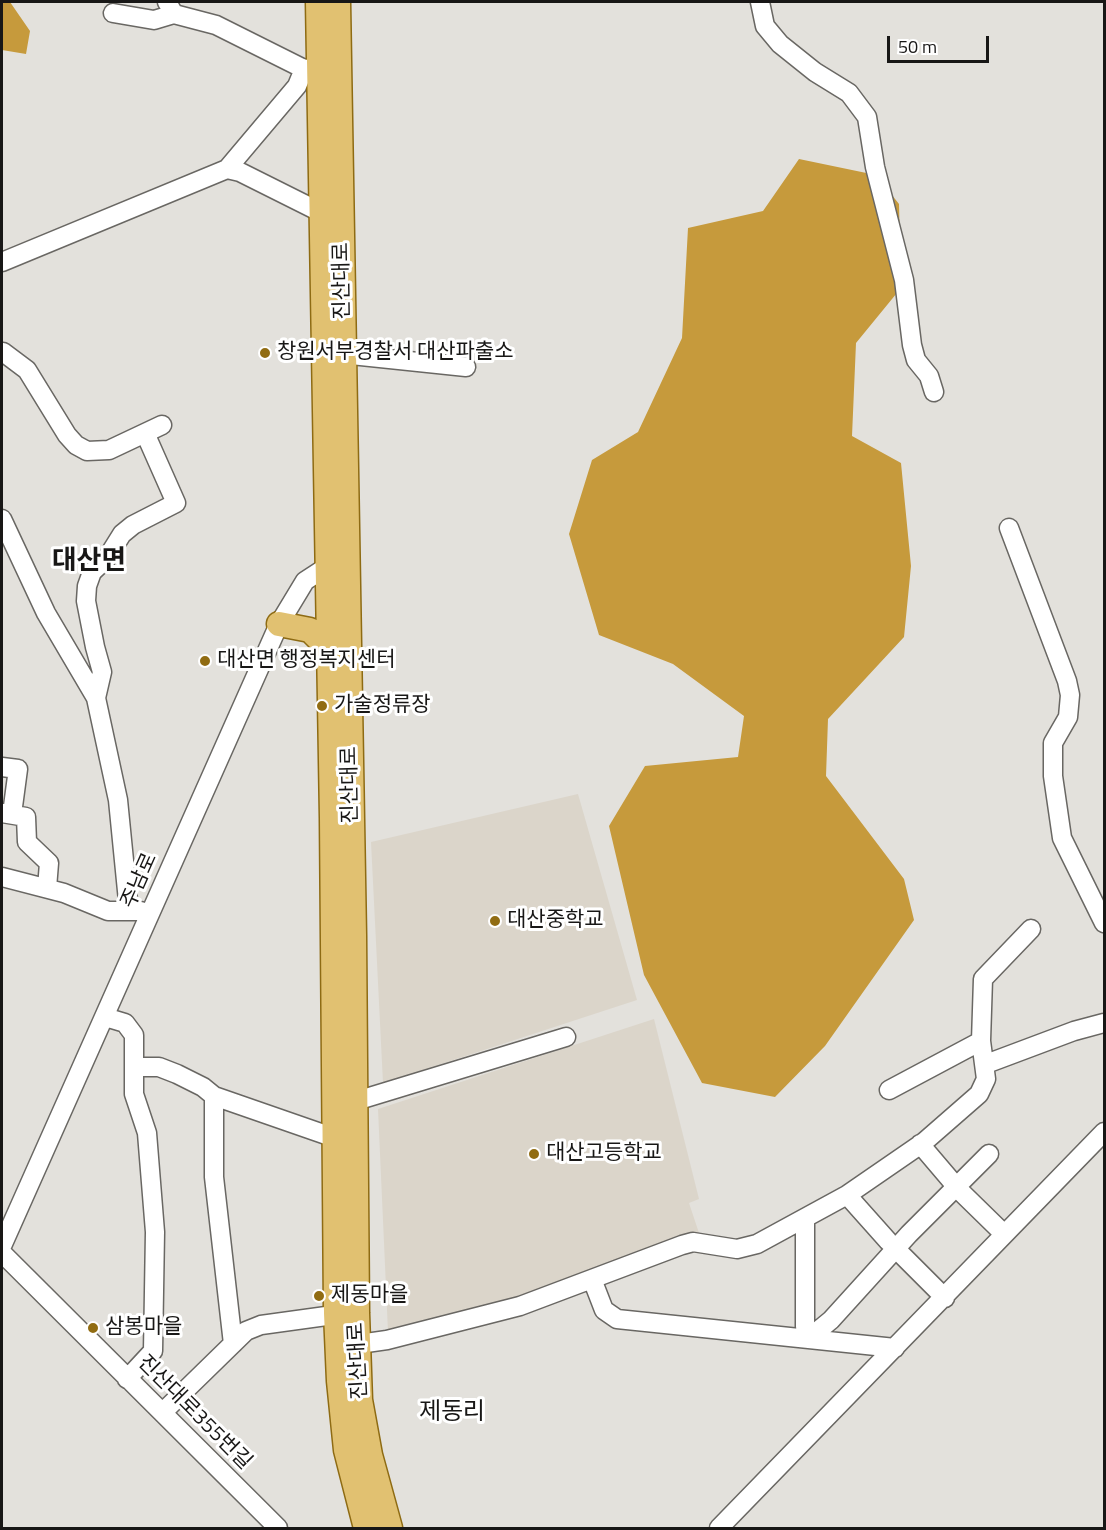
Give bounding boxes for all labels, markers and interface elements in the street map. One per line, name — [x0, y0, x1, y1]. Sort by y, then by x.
scale bar — [890, 24, 992, 62]
text: 50 m — [898, 33, 937, 60]
street label: 진산대로 — [330, 242, 356, 320]
place label: 창원서부경찰서 대산파출소 — [277, 340, 513, 366]
marker: 창원서부경찰서 대산파출소 — [258, 346, 272, 360]
district label: 대산면 — [52, 546, 126, 578]
place label: 대산면 행정복지센터 — [217, 648, 395, 674]
marker: 대산면 행정복지센터 — [198, 654, 212, 668]
place label: 가술정류장 — [334, 693, 431, 719]
marker: 가술정류장 — [315, 699, 329, 713]
street label: 진산대로 — [338, 746, 364, 824]
street label: 주남로 — [117, 849, 163, 913]
place label: 대산중학교 — [507, 908, 604, 934]
marker: 대산중학교 — [488, 914, 502, 928]
place label: 대산고등학교 — [546, 1141, 662, 1167]
marker: 대산고등학교 — [527, 1147, 541, 1161]
place label: 제동마을 — [331, 1283, 408, 1309]
marker: 제동마을 — [312, 1289, 326, 1303]
place label: 삼봉마을 — [105, 1315, 182, 1341]
marker: 삼봉마을 — [86, 1321, 100, 1335]
street label: 진산대로 — [344, 1322, 374, 1400]
street label: 진산대로355번길 — [132, 1351, 256, 1475]
district label: 제동리 — [419, 1399, 485, 1427]

